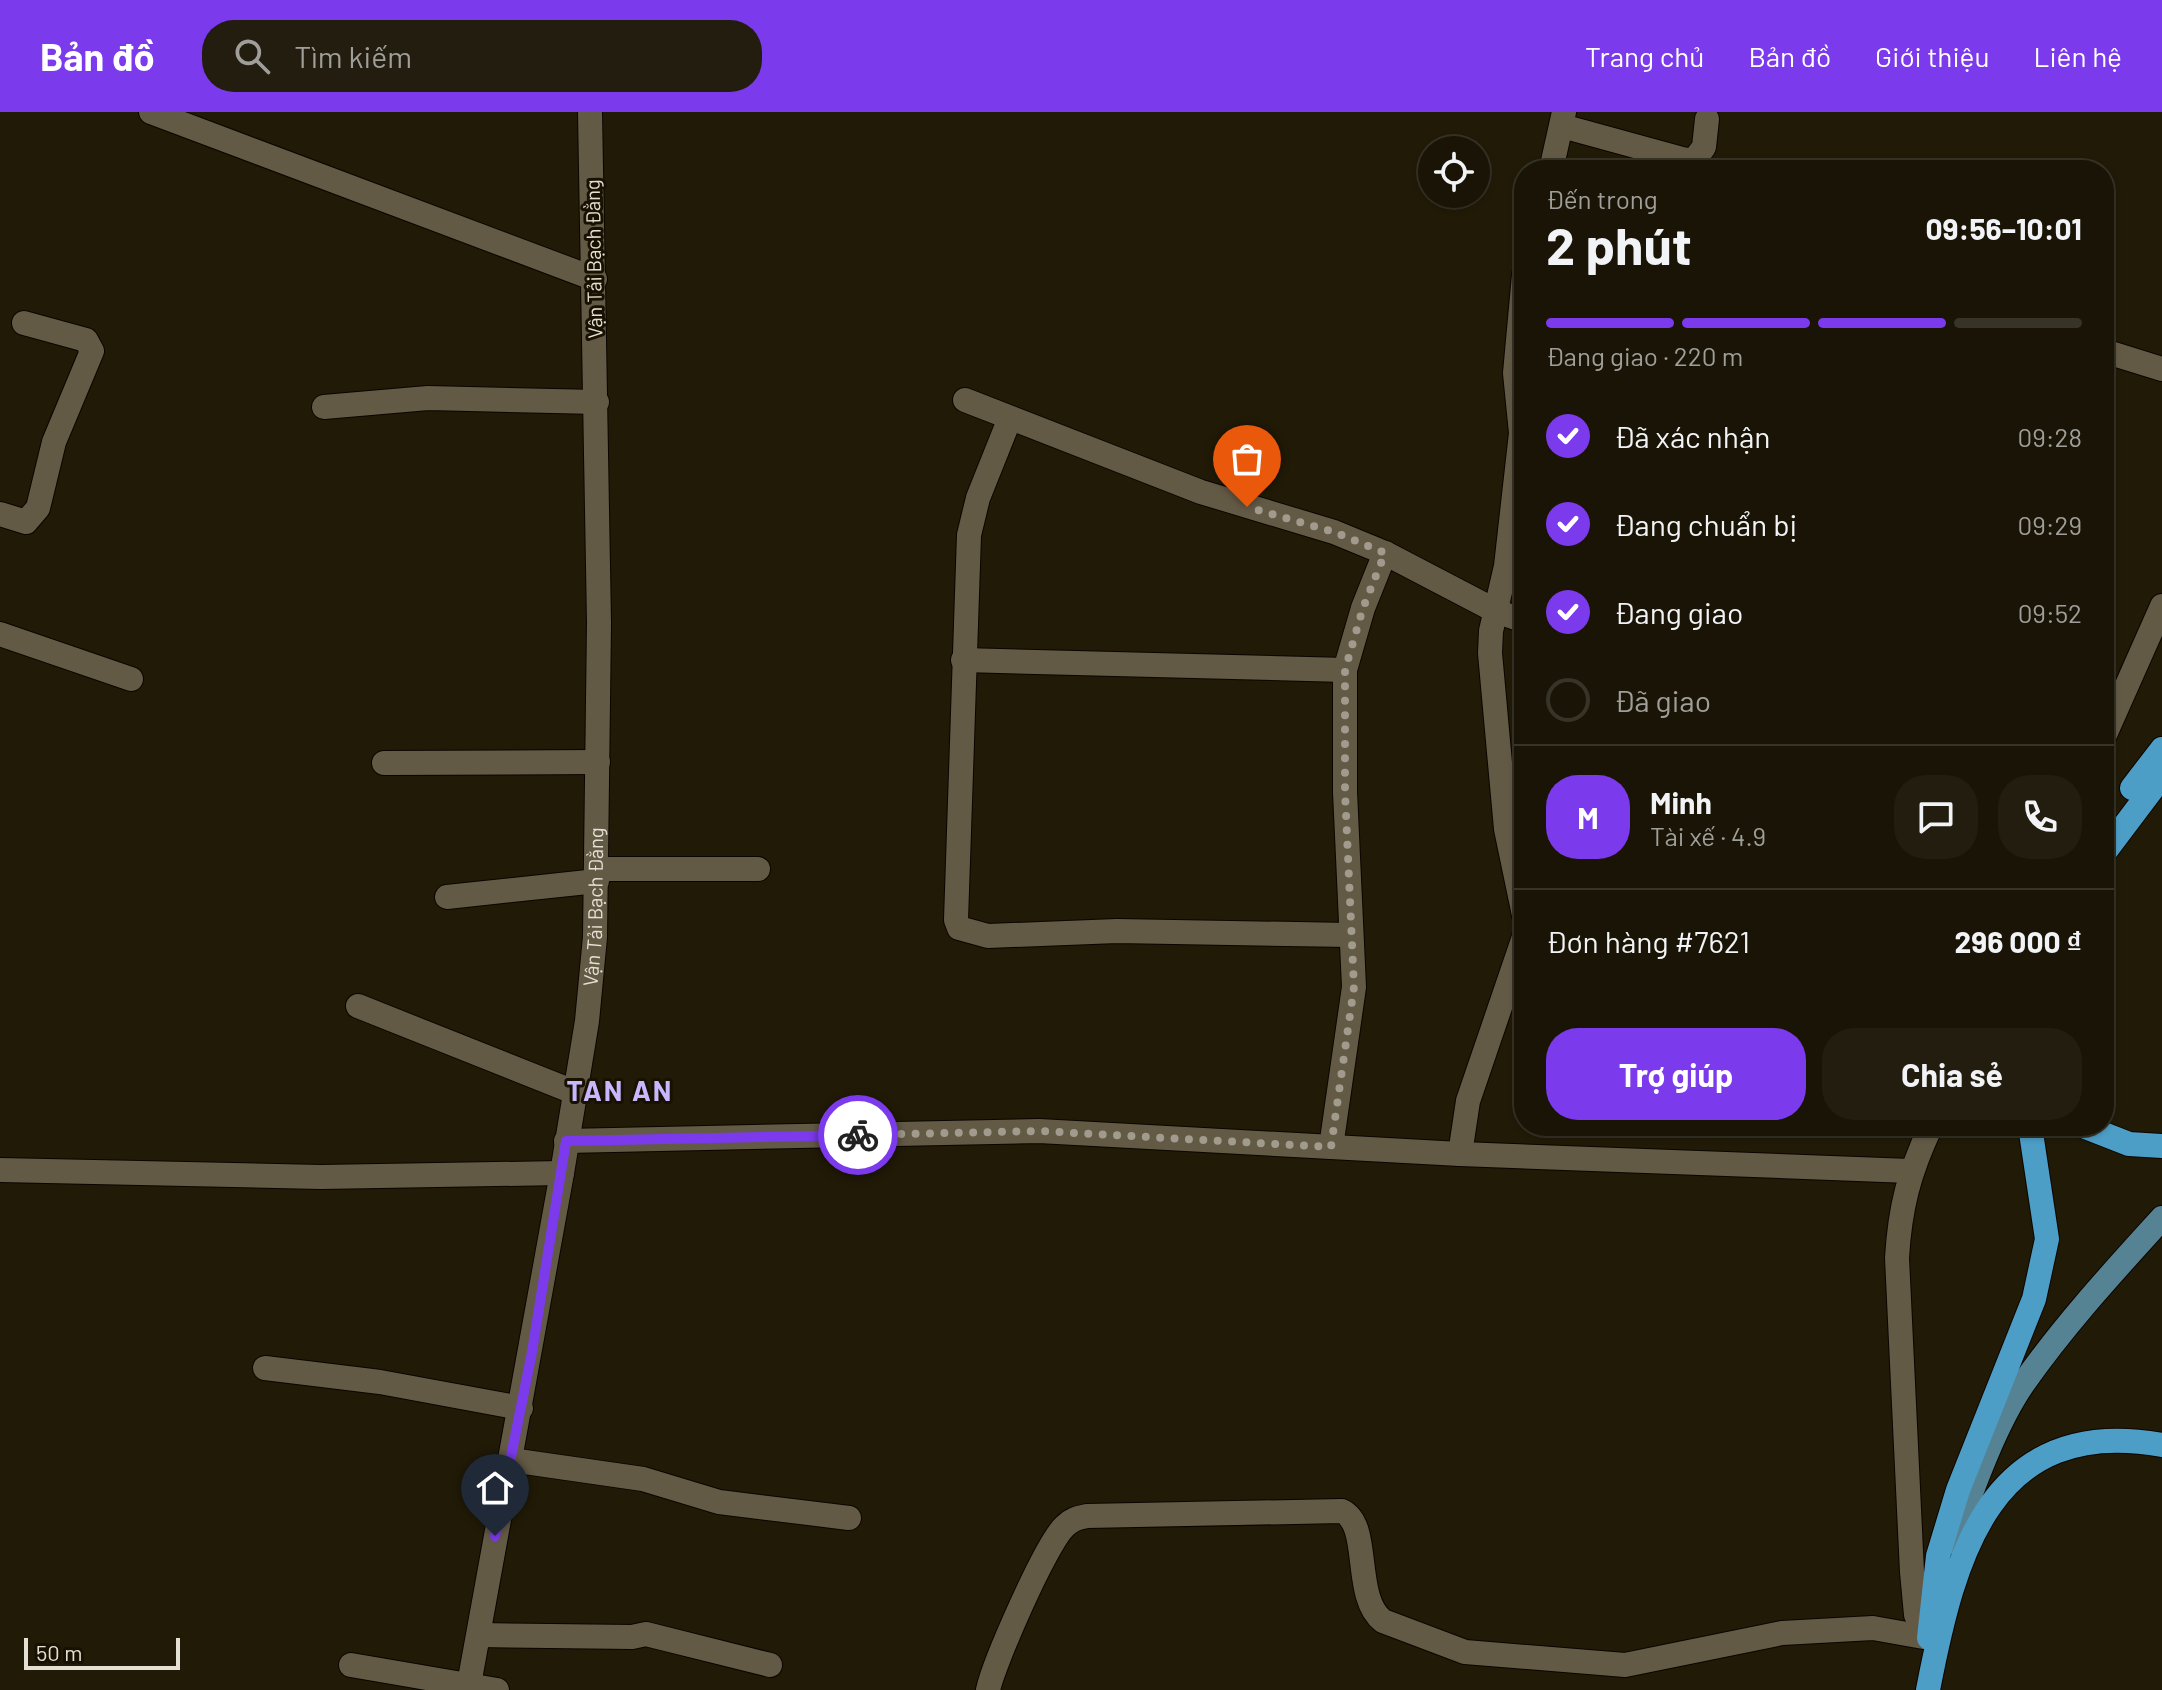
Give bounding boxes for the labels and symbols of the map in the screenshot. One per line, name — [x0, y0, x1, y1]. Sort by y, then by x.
street label: Vận Tải Bạch Đằng — [580, 179, 606, 339]
pin — [1213, 425, 1281, 507]
street label: Vận Tải Bạch Đằng — [577, 827, 607, 987]
district label: TAN AN — [566, 1073, 674, 1107]
courier — [818, 1095, 898, 1175]
pin — [461, 1454, 529, 1536]
scale bar — [24, 1634, 180, 1670]

